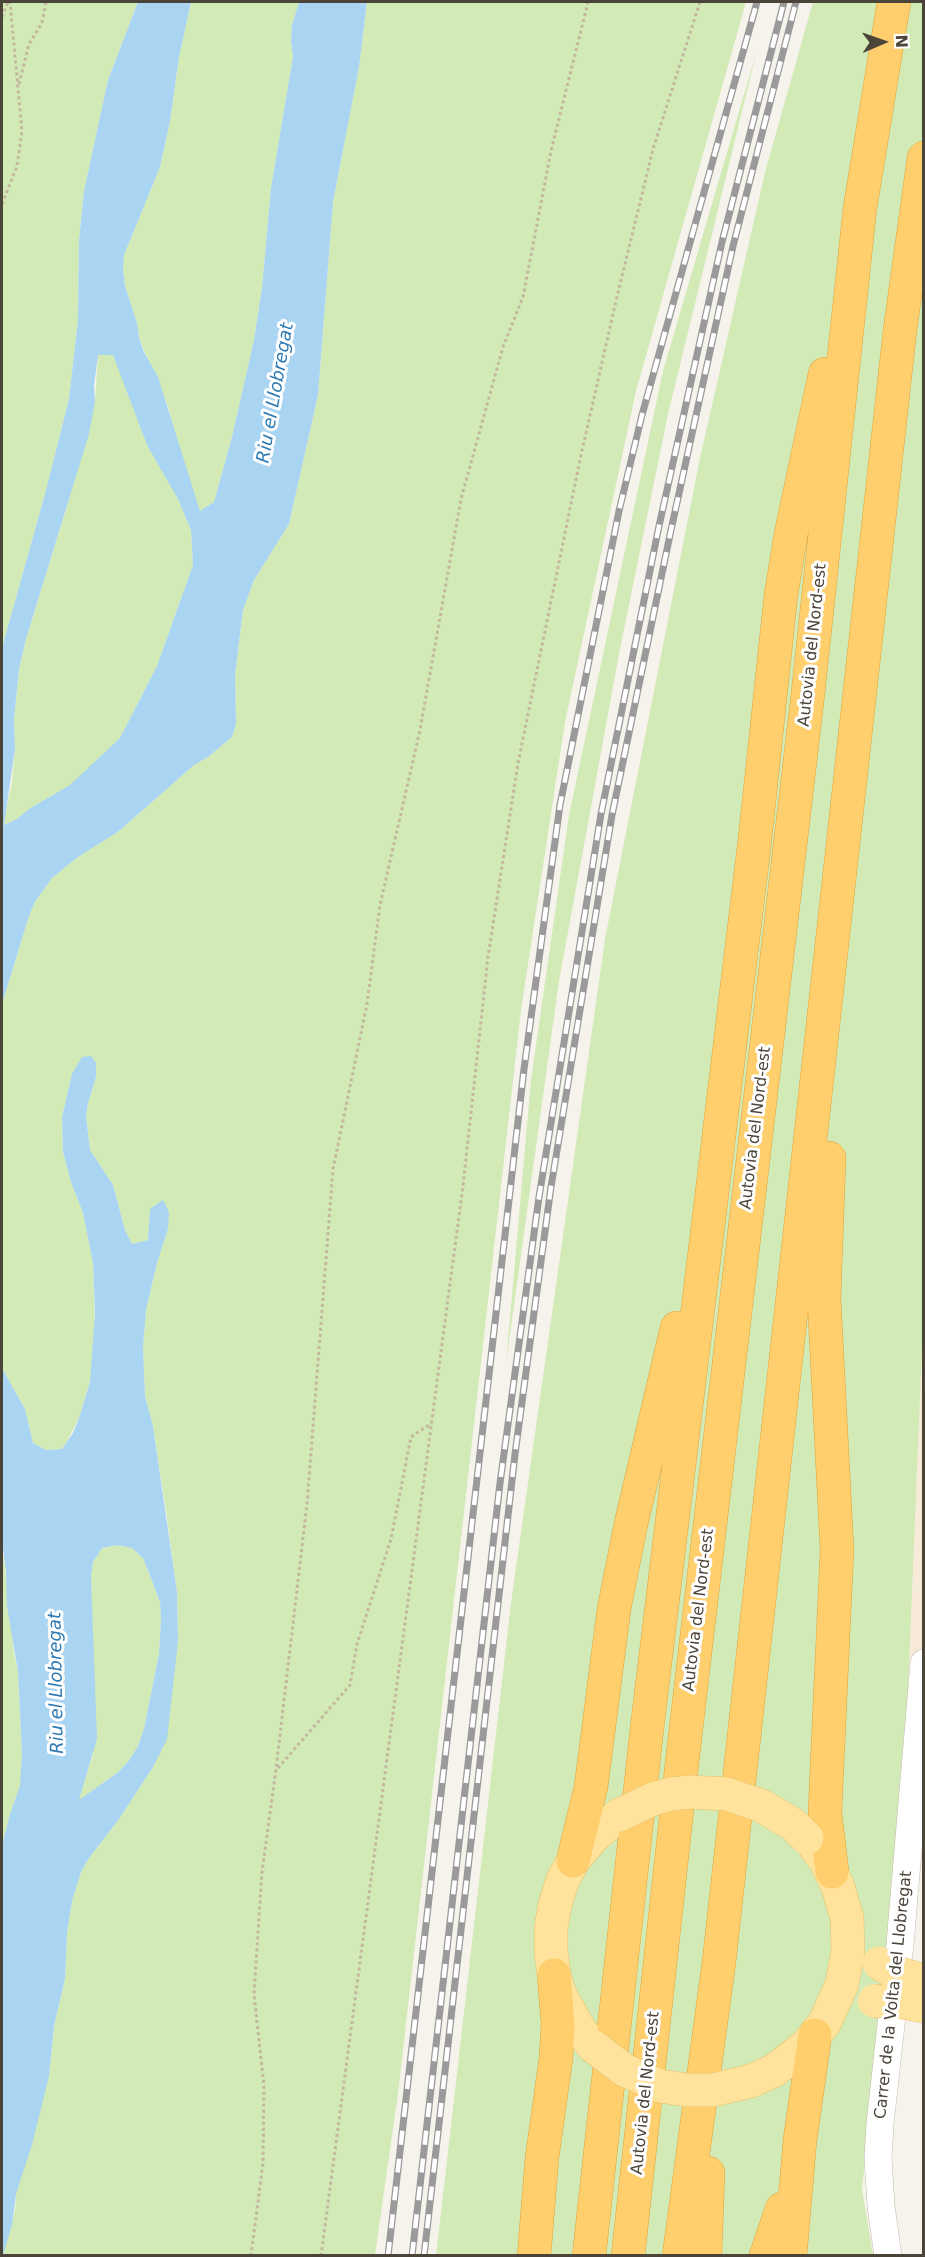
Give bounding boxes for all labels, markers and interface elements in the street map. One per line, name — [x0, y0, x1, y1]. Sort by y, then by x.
north arrow — [853, 12, 913, 72]
text: N — [892, 34, 911, 48]
water label: Riu el Llobregat — [253, 321, 299, 465]
street label: Autovia del Nord-est — [795, 562, 831, 728]
street label: Autovia del Nord-est — [736, 1045, 776, 1211]
street label: Autovia del Nord-est — [679, 1527, 719, 1693]
water label: Riu el Llobregat — [45, 1612, 69, 1754]
street label: Carrer de la Volta del Llobregat — [871, 1870, 917, 2120]
street label: Autovia del Nord-est — [628, 2010, 664, 2176]

